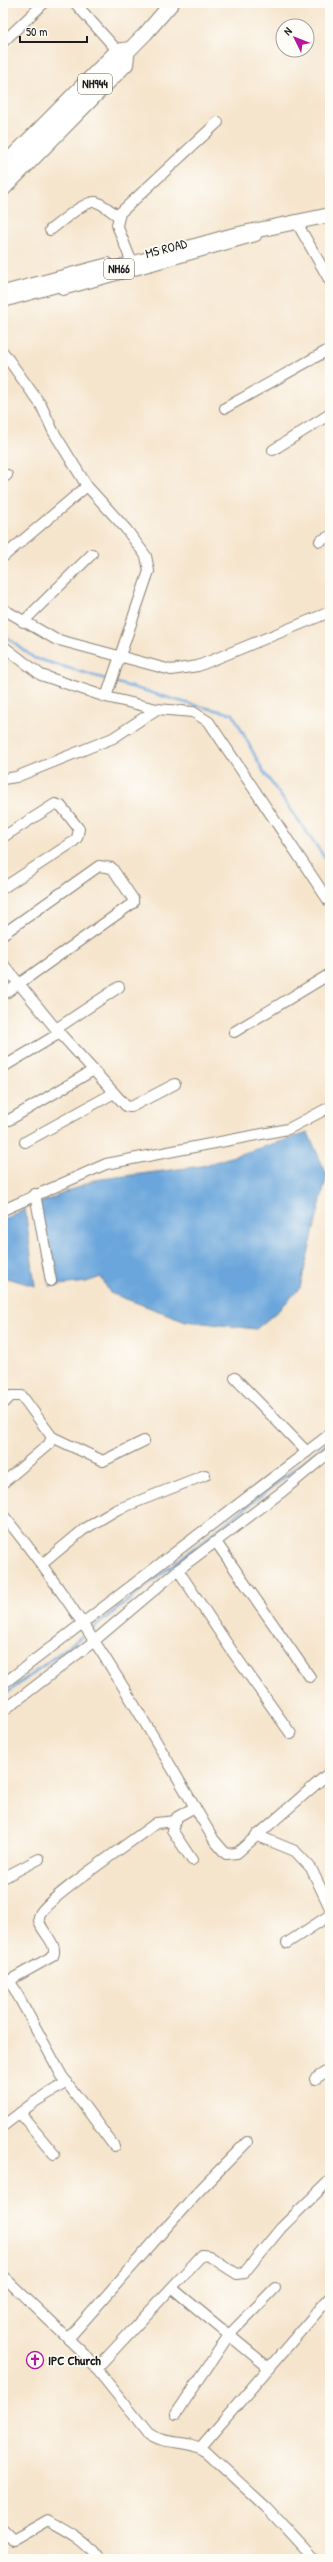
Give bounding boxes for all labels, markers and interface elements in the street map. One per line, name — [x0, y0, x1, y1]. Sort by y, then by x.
scale bar — [20, 18, 87, 44]
north arrow — [275, 18, 315, 58]
text: 50 m — [26, 23, 47, 40]
text: N — [281, 24, 295, 38]
road number: NH944 — [78, 74, 112, 94]
street label: MS ROAD — [143, 234, 190, 262]
road number: NH66 — [104, 259, 134, 279]
church icon: IPC Church — [25, 2350, 45, 2370]
place label: IPC Church — [48, 2351, 101, 2369]

